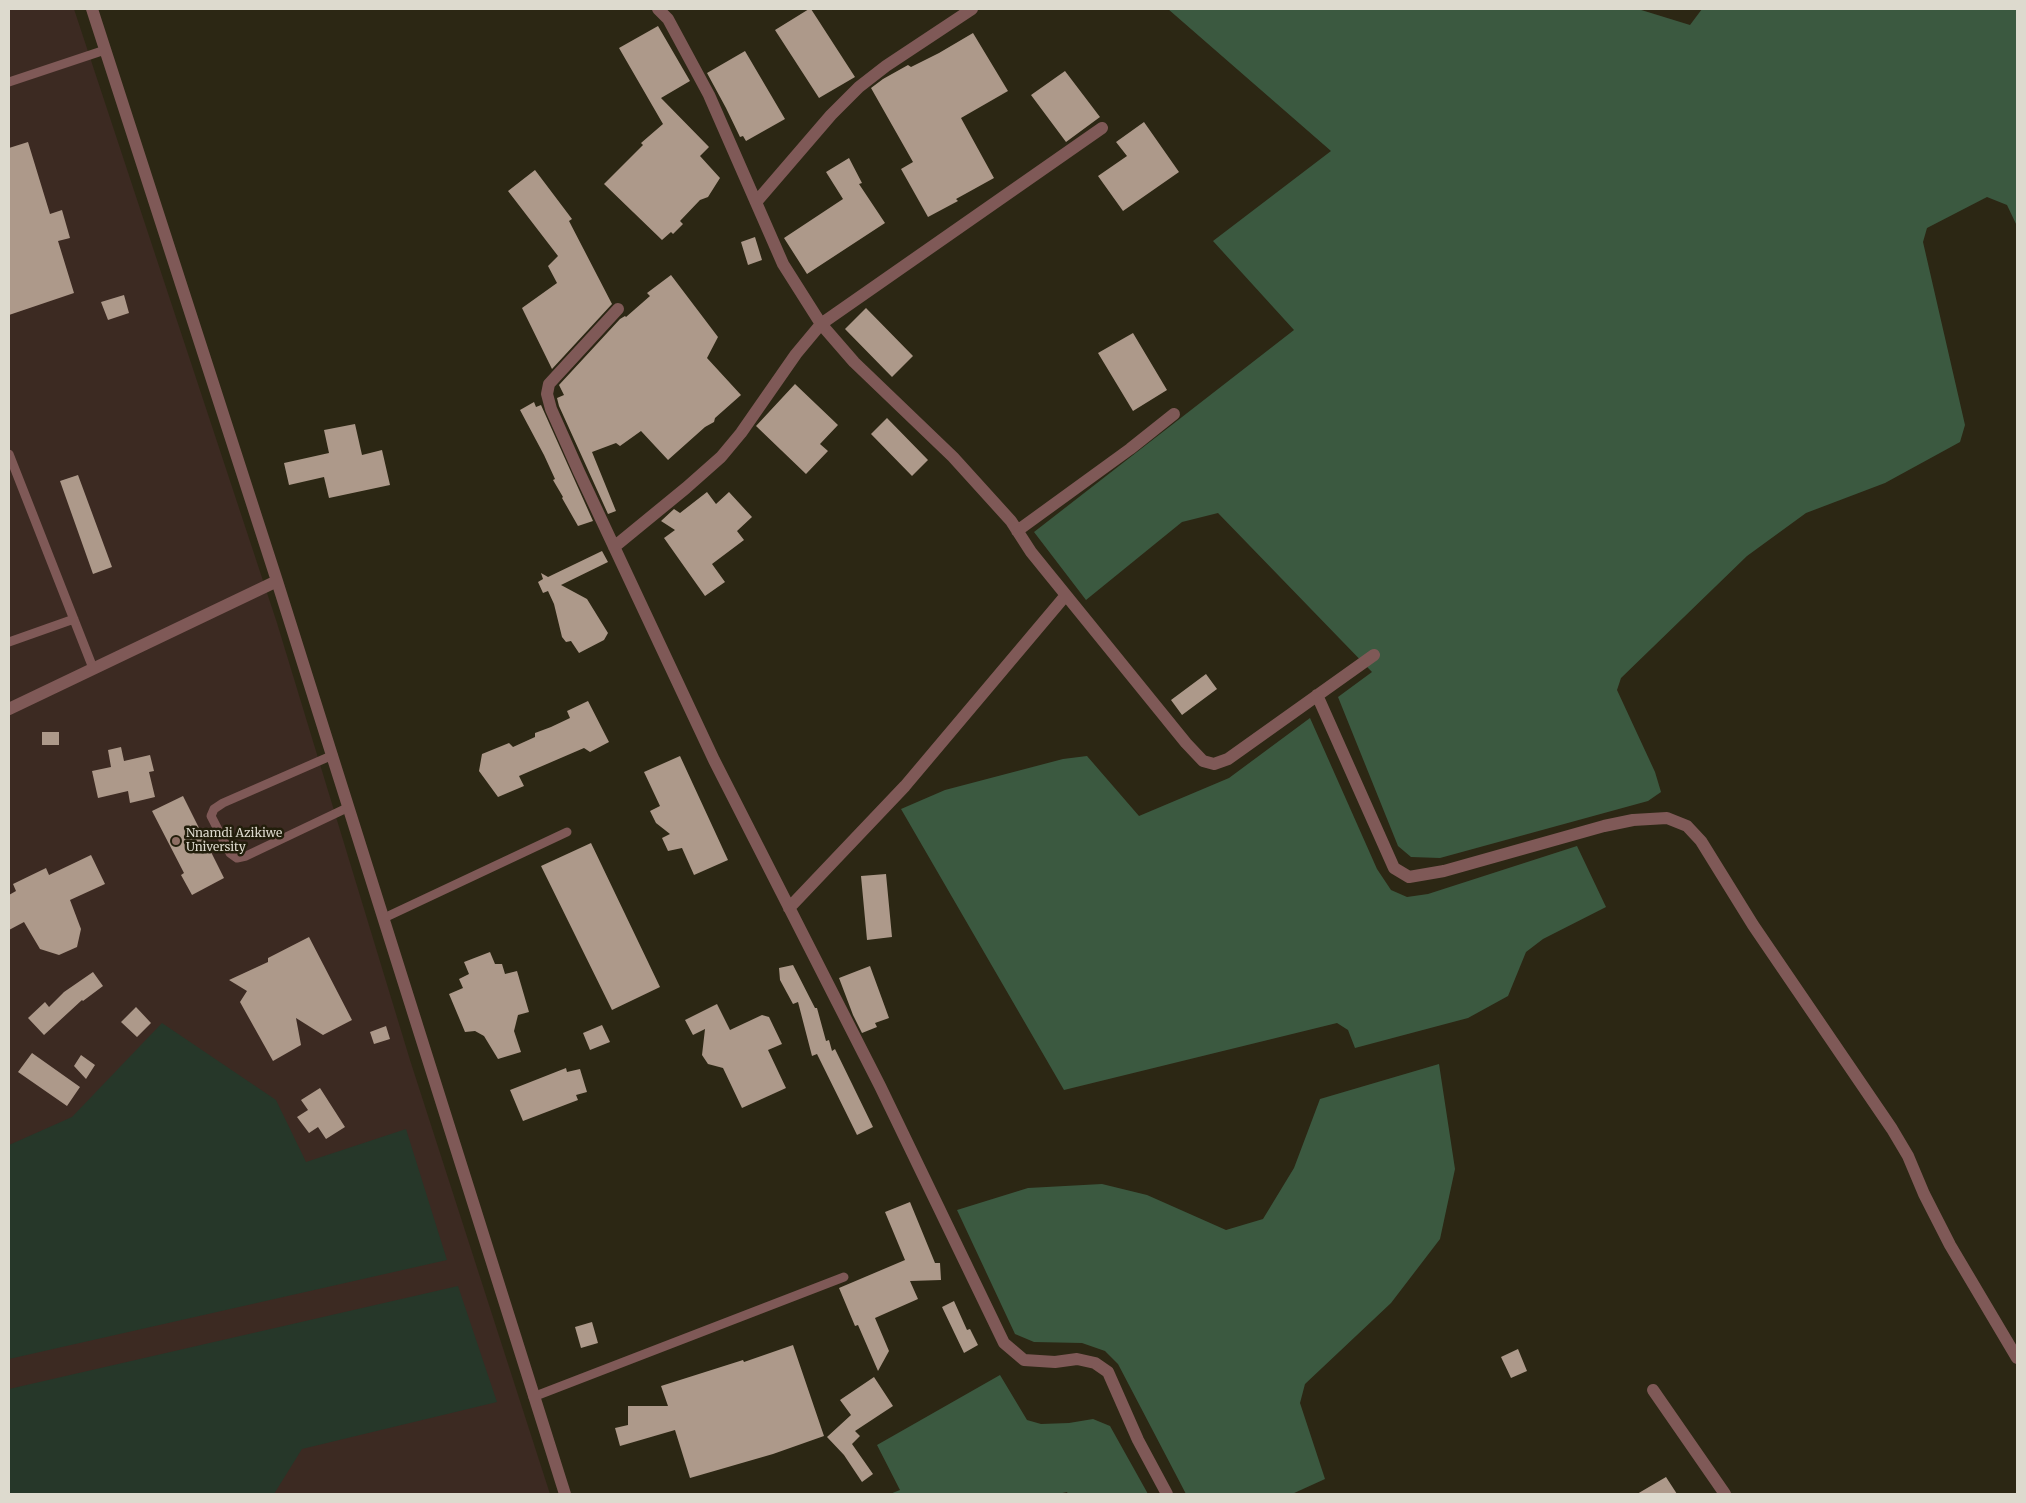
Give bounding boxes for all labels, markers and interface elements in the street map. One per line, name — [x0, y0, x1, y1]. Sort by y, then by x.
place label: Nnamdi Azikiwe University — [186, 827, 282, 855]
marker: Nnamdi Azikiwe University — [170, 835, 182, 847]

